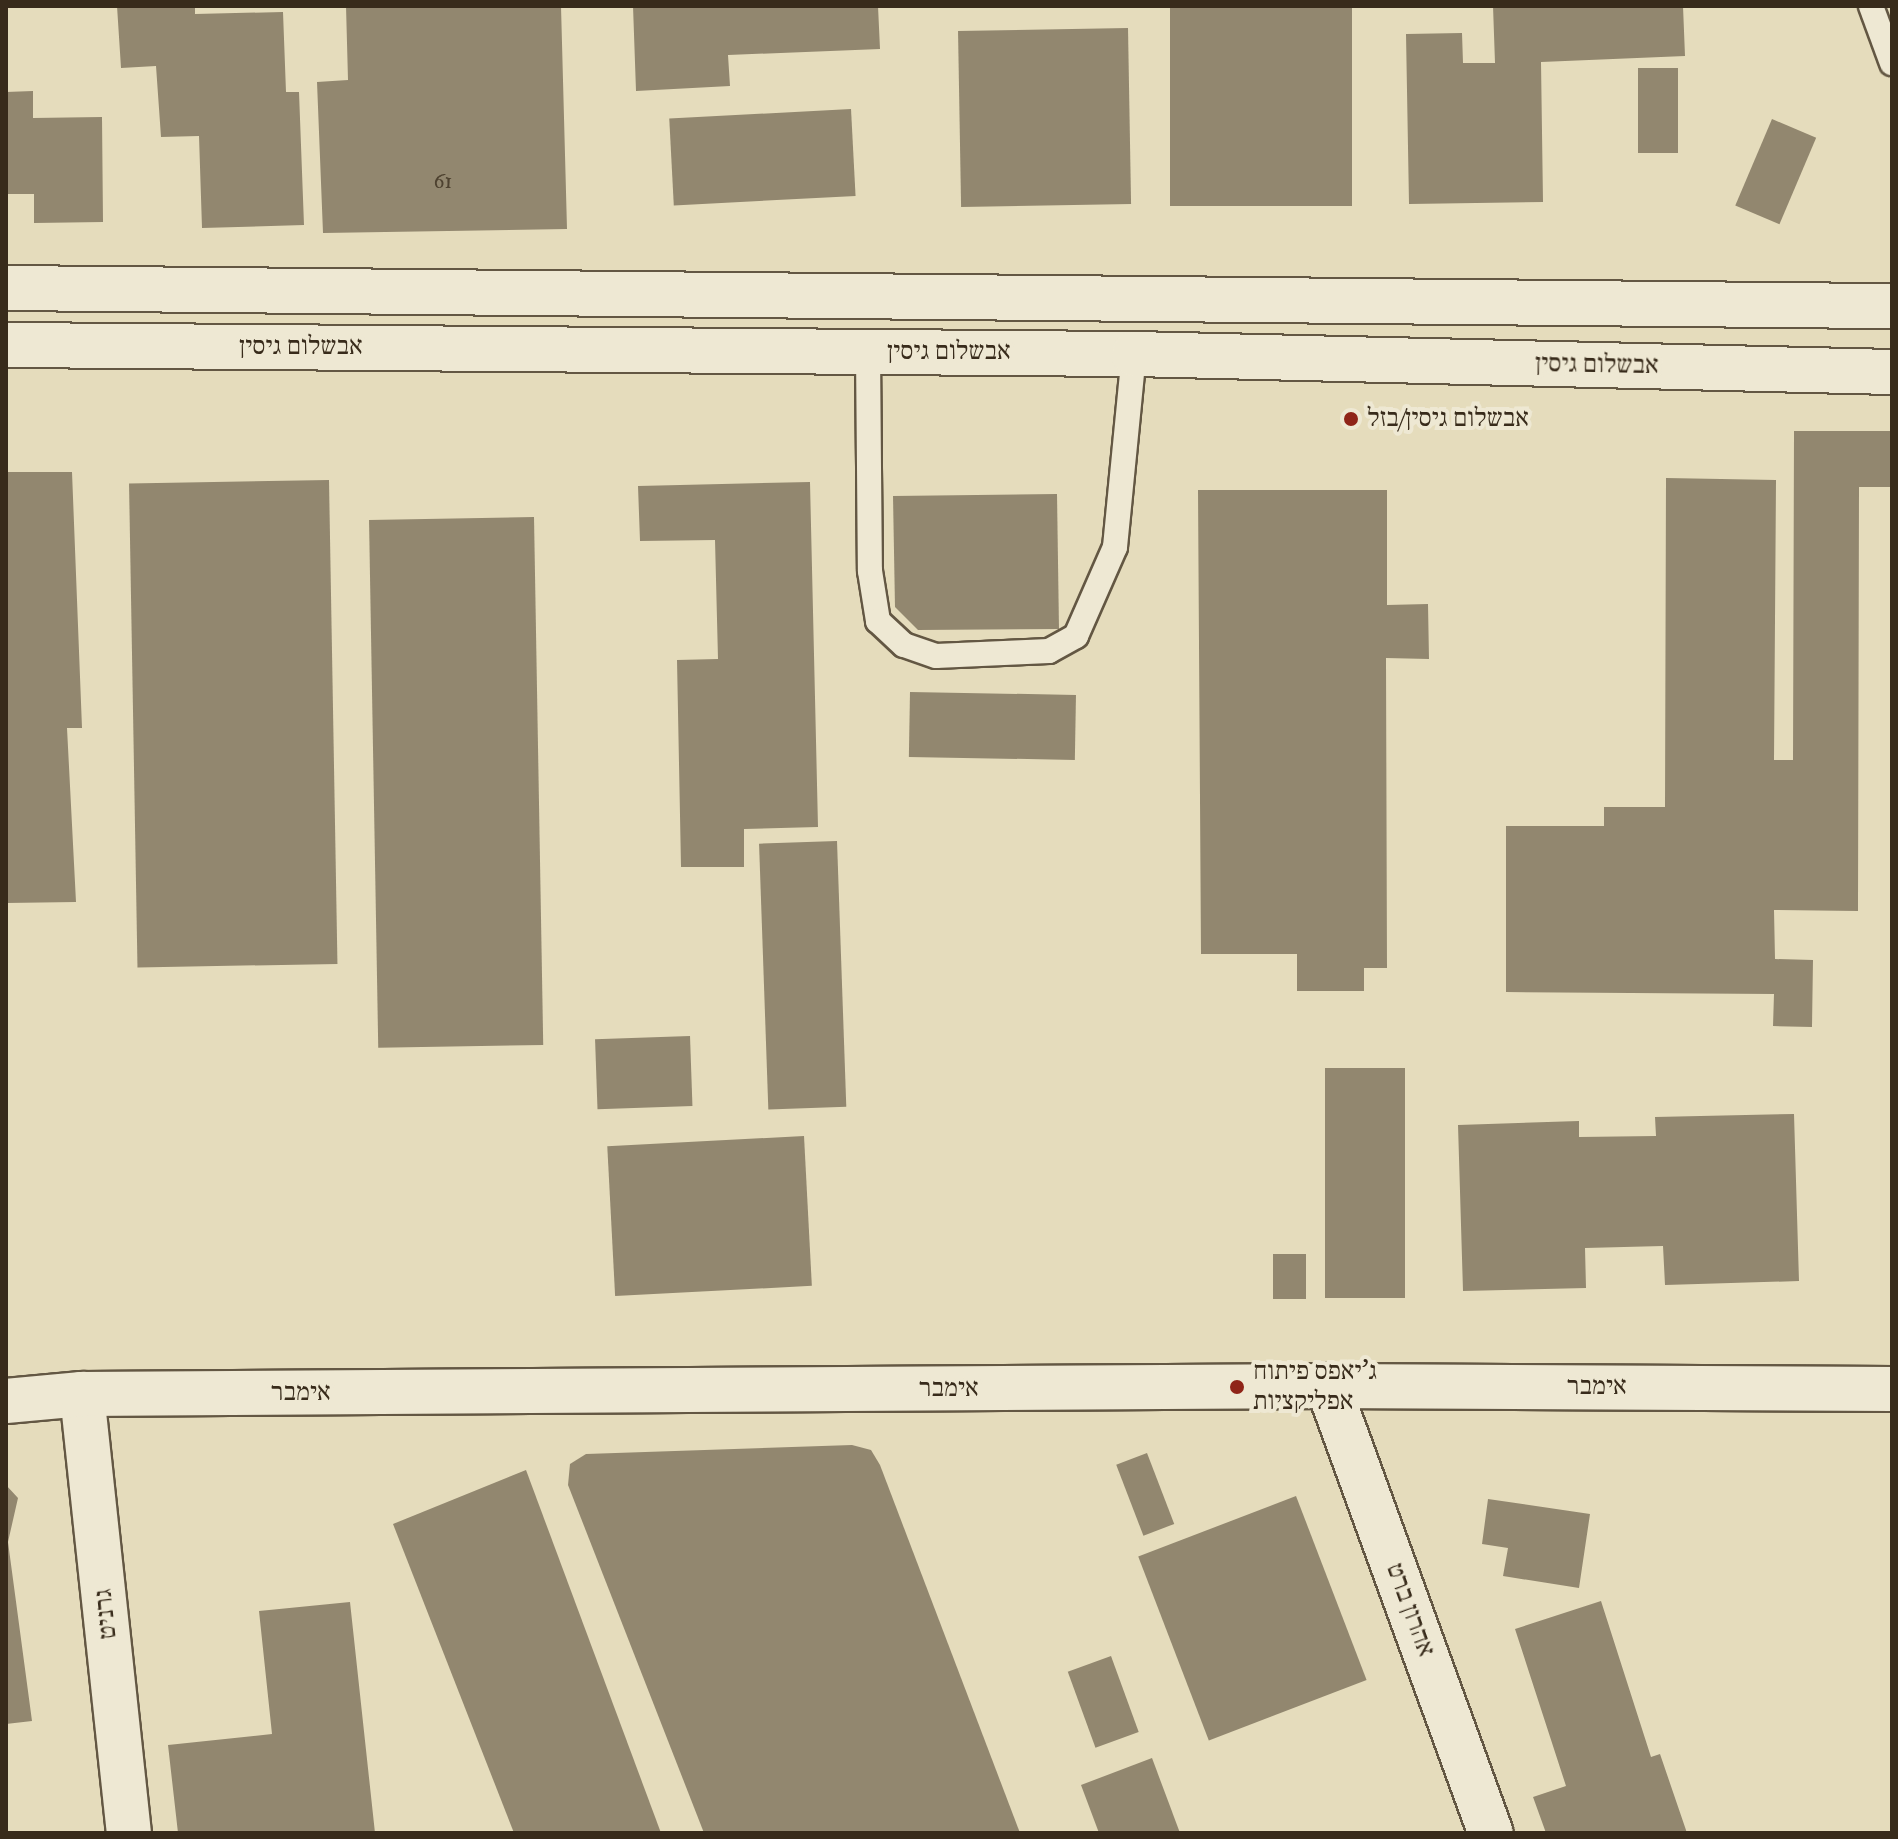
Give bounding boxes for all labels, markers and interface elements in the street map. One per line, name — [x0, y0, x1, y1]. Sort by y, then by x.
house number: 61 — [434, 169, 452, 195]
street label: אבשלום גיסין — [239, 331, 363, 363]
street label: אבשלום גיסין — [887, 336, 1011, 368]
street label: אבשלום גיסין — [1535, 348, 1659, 382]
place label: אבשלום גיסין/בזל — [1367, 403, 1529, 435]
marker: אבשלום גיסין/בזל — [1342, 410, 1360, 428]
place label: ג'יאפס פיתוח אפליקציות — [1253, 1356, 1377, 1418]
street label: אימבר — [1567, 1371, 1627, 1403]
street label: אימבר — [919, 1373, 979, 1405]
street label: אימבר — [271, 1377, 331, 1409]
marker: ג'יאפס פיתוח אפליקציות — [1228, 1378, 1246, 1396]
street label: אהרון ברט — [1379, 1559, 1441, 1661]
street label: גרניט — [88, 1587, 124, 1641]

